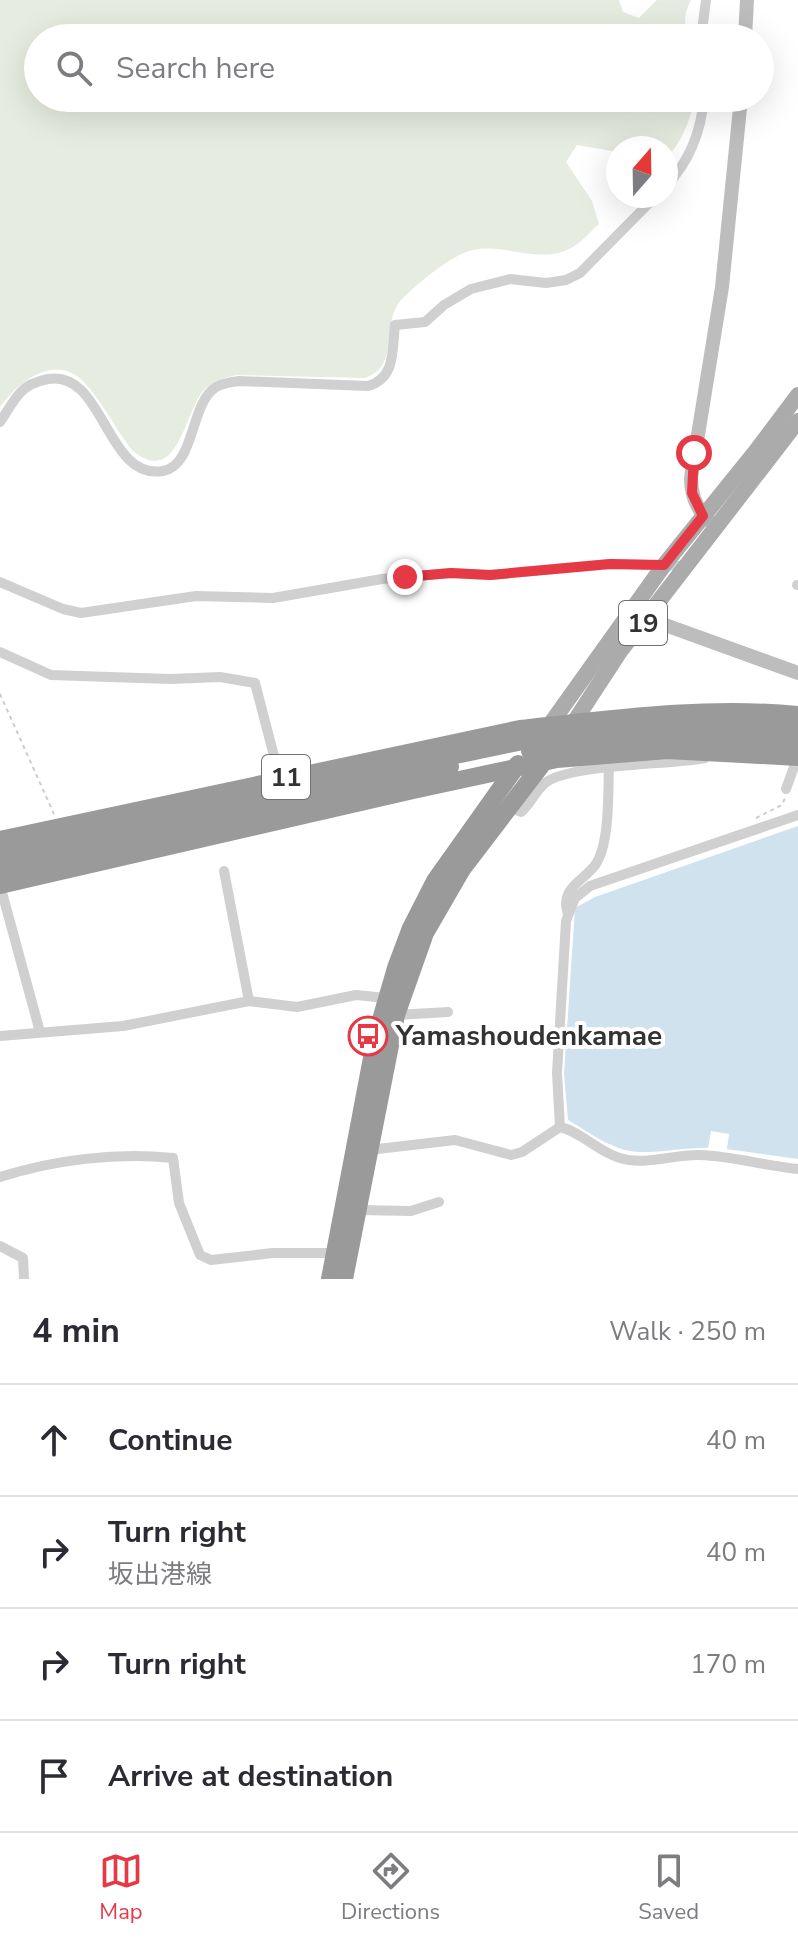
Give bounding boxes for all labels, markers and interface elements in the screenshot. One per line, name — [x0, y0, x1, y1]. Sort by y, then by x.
search box — [24, 24, 774, 112]
icon: search — [52, 46, 96, 90]
text: Search here — [116, 48, 275, 89]
north arrow — [606, 136, 678, 208]
route start — [676, 435, 712, 471]
route end — [387, 559, 423, 595]
road number: 19 — [619, 601, 667, 645]
road number: 11 — [262, 755, 310, 799]
bus stop icon: Yamashoudenkamae — [347, 1015, 389, 1057]
place label: Yamashoudenkamae — [395, 1017, 662, 1055]
text: 4 min — [32, 1308, 120, 1354]
text: Walk · 250 m — [609, 1314, 766, 1349]
icon: ahead — [32, 1418, 76, 1462]
text: Continue — [108, 1420, 233, 1461]
text: 40 m — [706, 1423, 766, 1458]
text: Turn right — [108, 1512, 246, 1553]
icon: right — [32, 1530, 76, 1574]
text: 40 m — [706, 1535, 766, 1570]
text: 坂出港線 — [108, 1557, 212, 1592]
icon: right — [32, 1642, 76, 1686]
text: Turn right — [108, 1644, 246, 1685]
text: 170 m — [690, 1647, 766, 1682]
icon: arrive — [32, 1754, 76, 1798]
text: Arrive at destination — [108, 1756, 393, 1797]
tab: Map — [99, 1849, 143, 1927]
tab: Directions — [341, 1849, 440, 1927]
tab: Saved — [638, 1849, 699, 1927]

